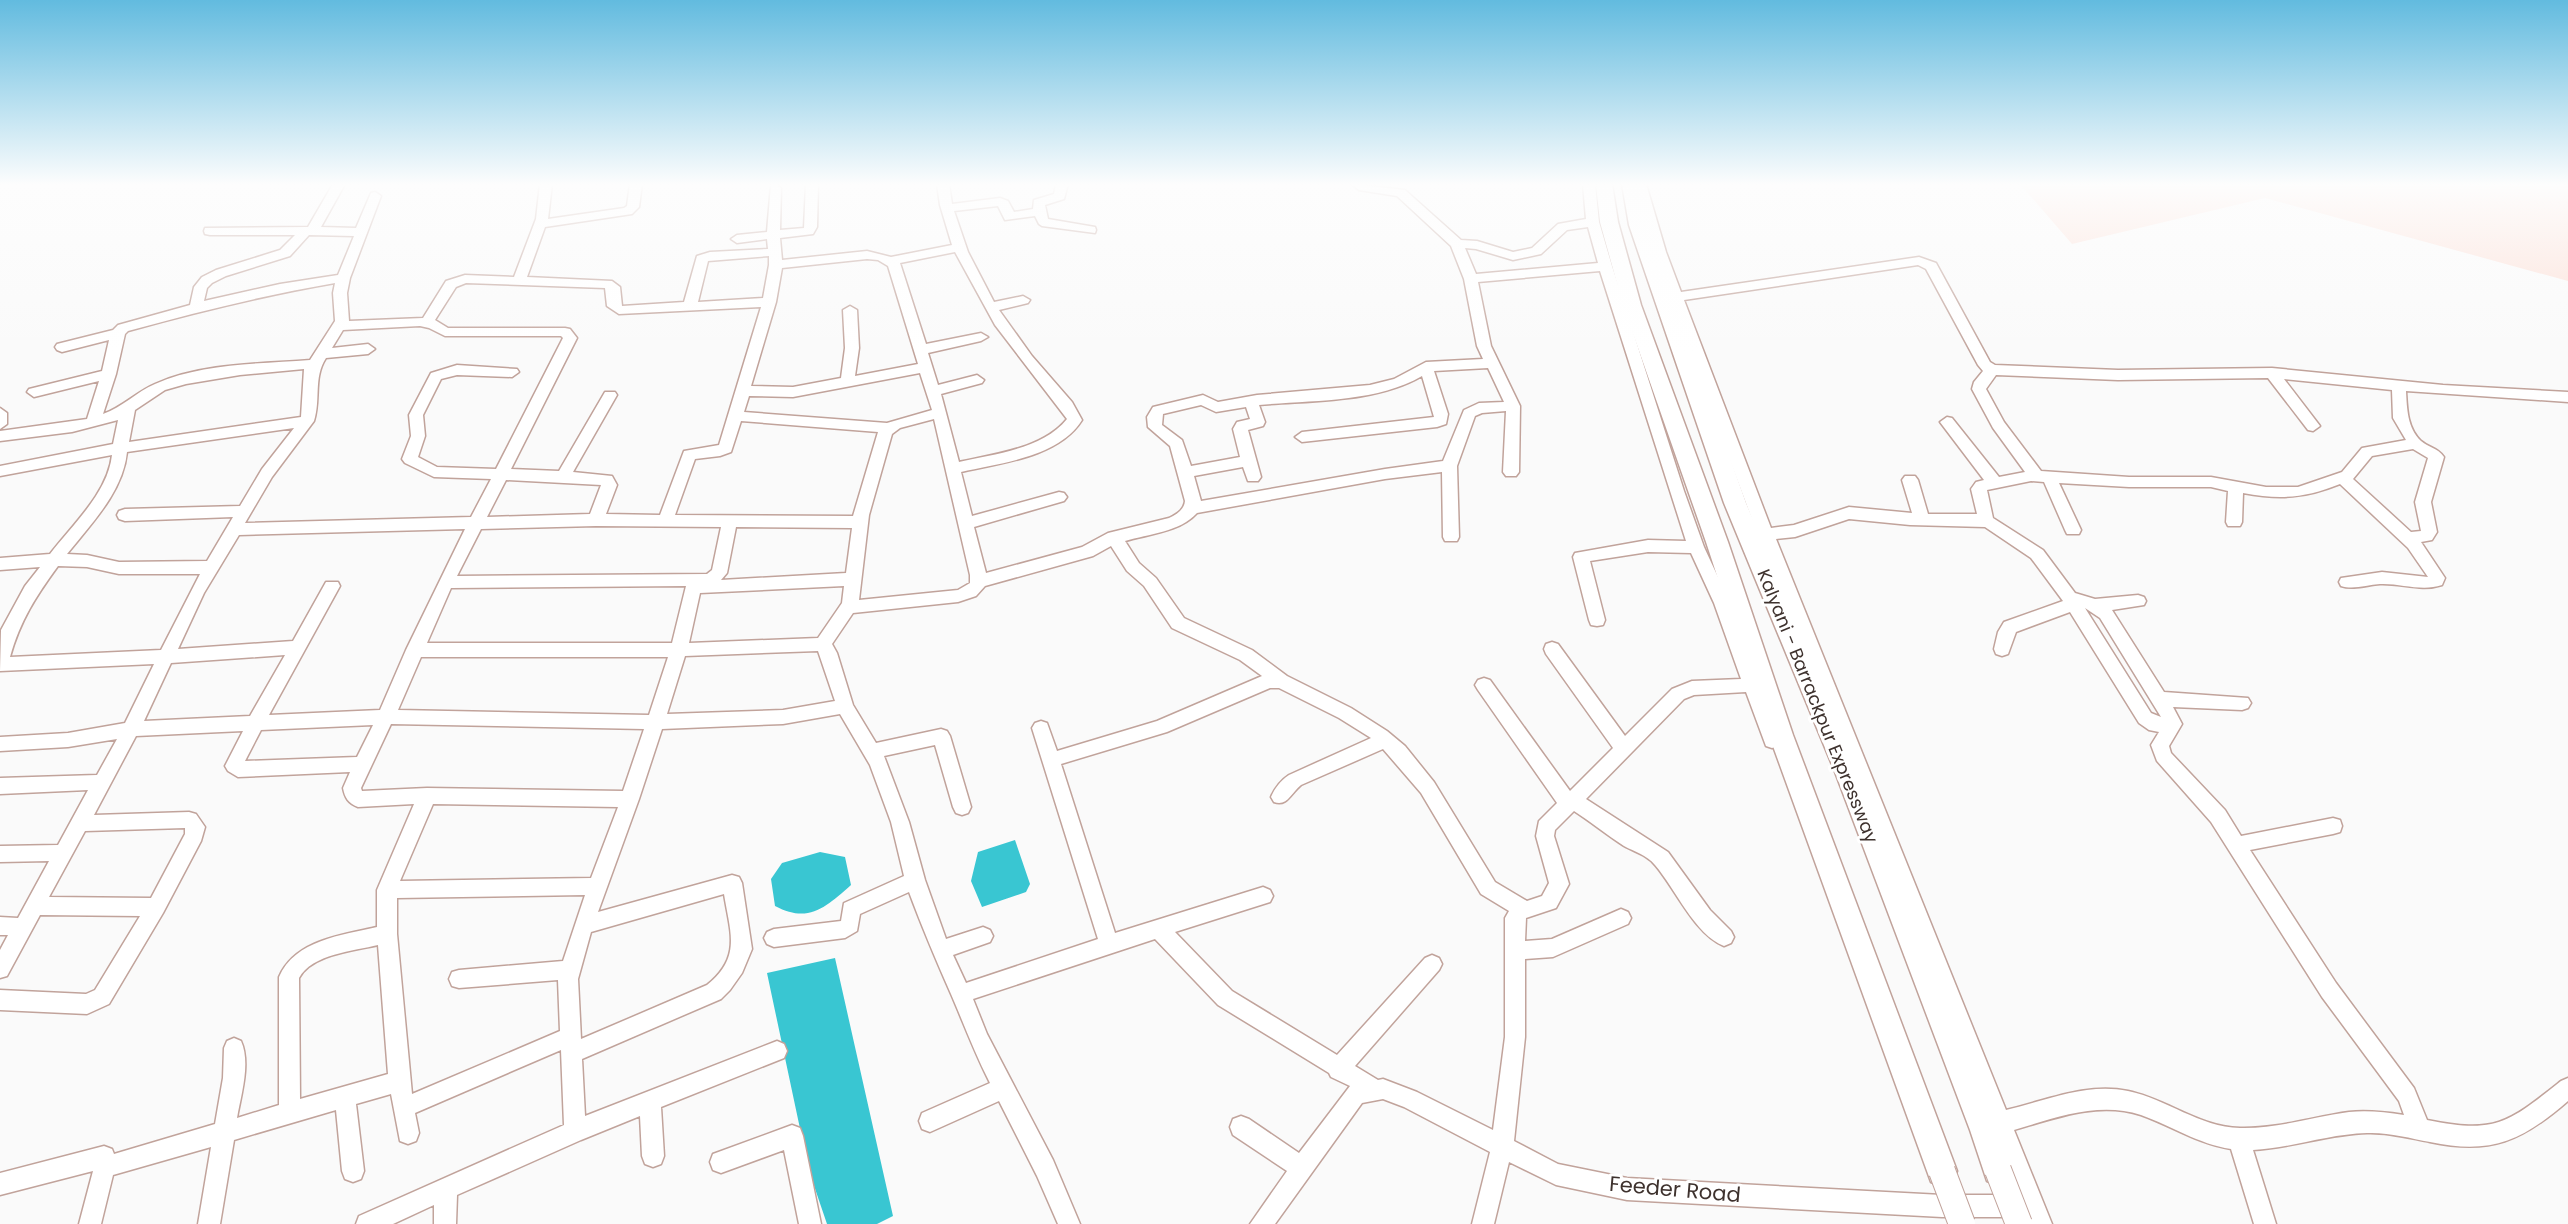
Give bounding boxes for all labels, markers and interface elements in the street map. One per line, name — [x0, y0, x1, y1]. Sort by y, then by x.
street label: Kalyani - Barrackpur Expressway — [1752, 565, 1884, 847]
street label: Feeder Road — [1608, 1169, 1742, 1209]

